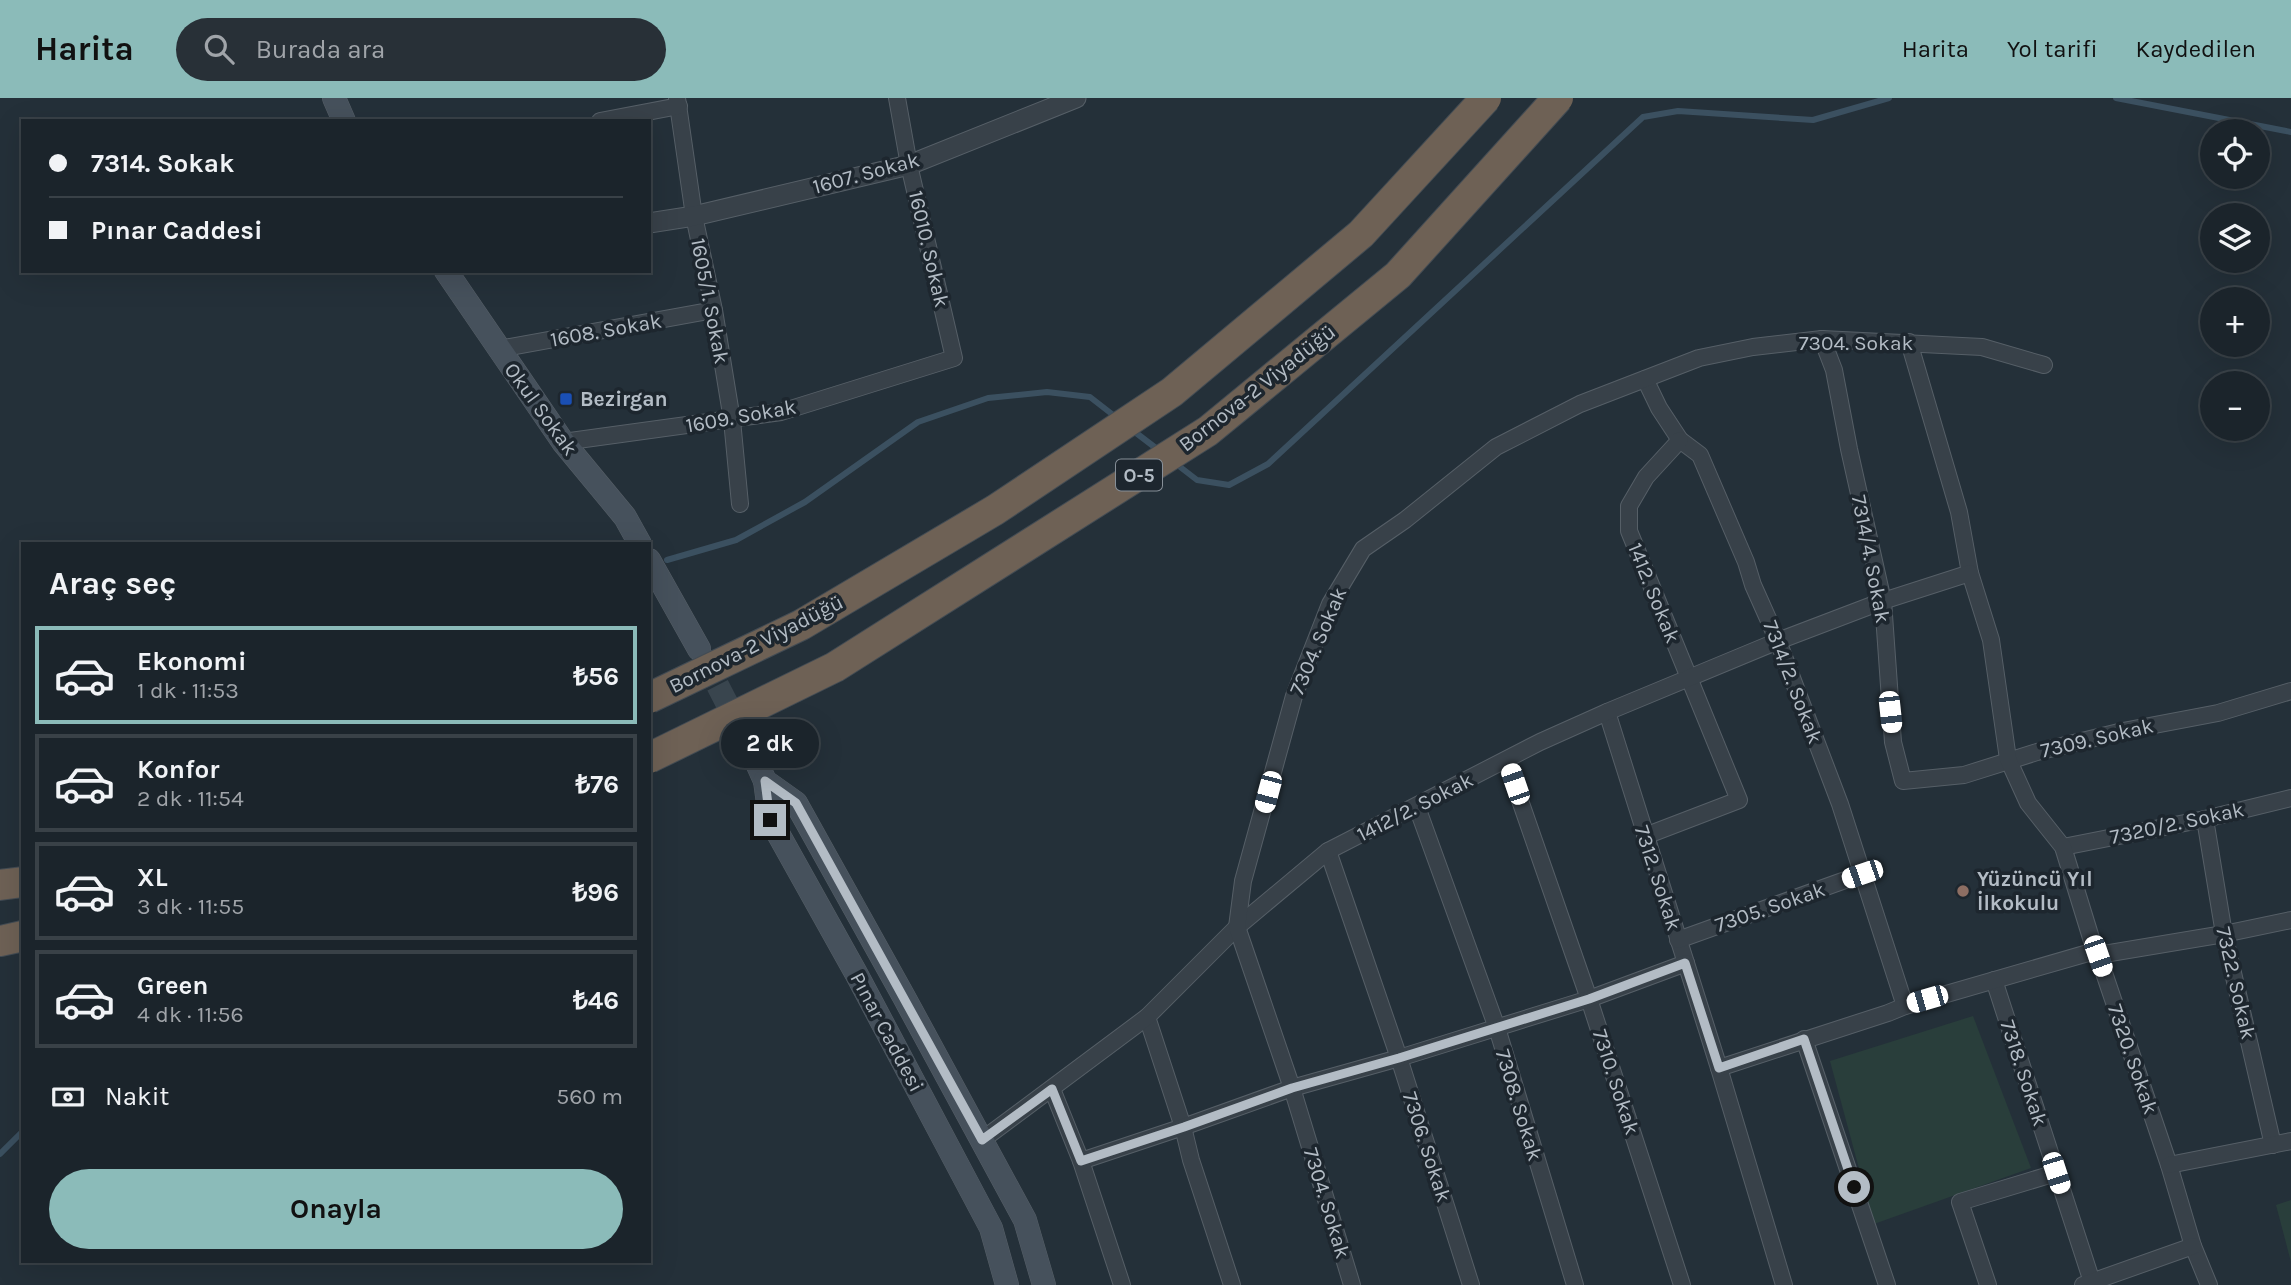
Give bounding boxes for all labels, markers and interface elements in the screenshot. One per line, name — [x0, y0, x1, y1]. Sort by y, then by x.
search box — [176, 18, 666, 81]
text: Harita — [35, 30, 134, 68]
icon: search — [200, 30, 238, 68]
text: Burada ara — [256, 34, 385, 65]
text: Harita — [1902, 35, 1969, 63]
text: Yol tarifi — [2007, 35, 2098, 63]
text: Kaydedilen — [2136, 35, 2256, 63]
map controls — [2200, 119, 2270, 441]
button: locate — [2200, 119, 2270, 189]
street label: 1607. Sokak — [810, 147, 922, 199]
text: 7314. Sokak — [91, 148, 234, 179]
street label: 16010. Sokak — [904, 188, 954, 310]
button: layers — [2200, 203, 2270, 273]
text: Pınar Caddesi — [91, 215, 262, 246]
street label: 1605/1. Sokak — [686, 236, 734, 366]
button: + — [2200, 287, 2270, 357]
street label: 1608. Sokak — [549, 308, 664, 352]
street label: Bornova-2 Viyadüğü — [1174, 319, 1340, 457]
street label: 7304. Sokak — [1799, 331, 1913, 355]
street label: Okul Sokak — [499, 358, 583, 460]
button: − — [2200, 371, 2270, 441]
place label: Bezirgan — [580, 387, 668, 411]
marker: Bezirgan — [558, 391, 574, 407]
street label: 1609. Sokak — [684, 394, 798, 438]
road number: O-5 — [1116, 460, 1162, 490]
street label: 7314/4. Sokak — [1847, 493, 1895, 625]
street label: 1412. Sokak — [1623, 539, 1685, 647]
text: Araç seç — [49, 565, 176, 602]
street label: 7304. Sokak — [1285, 583, 1351, 698]
street label: Bornova-2 Viyadüğü — [665, 590, 847, 698]
street label: 7314/2. Sokak — [1758, 617, 1828, 747]
icon: car — [53, 644, 116, 707]
text: Ekonomi — [137, 646, 246, 677]
text: ₺56 — [573, 661, 619, 692]
text: 1 dk · 11:53 — [137, 677, 239, 704]
car — [1878, 690, 1903, 734]
street label: 7309. Sokak — [2038, 713, 2156, 763]
callout: 2 dk — [721, 718, 819, 768]
text: 2 dk — [746, 730, 794, 757]
icon: car — [53, 752, 116, 815]
text: Konfor — [137, 754, 219, 785]
car — [1499, 761, 1532, 807]
street label: 1412/2. Sokak — [1353, 767, 1477, 847]
text: ₺76 — [575, 769, 619, 800]
car — [1253, 769, 1284, 815]
text: 2 dk · 11:54 — [137, 785, 244, 812]
street label: 7320/2. Sokak — [2108, 797, 2246, 849]
route end — [754, 804, 786, 836]
street label: 7312. Sokak — [1630, 822, 1686, 934]
car — [1839, 857, 1886, 891]
icon: car — [53, 860, 116, 923]
text: XL — [137, 862, 168, 893]
place label: Yüzüncü Yıl İlkokulu — [1977, 867, 2093, 915]
text: ₺96 — [572, 877, 619, 908]
street label: 7305. Sokak — [1712, 877, 1828, 937]
marker: Yüzüncü Yıl İlkokulu — [1955, 883, 1971, 899]
text: 3 dk · 11:55 — [137, 893, 244, 920]
street label: 7322. Sokak — [2211, 924, 2261, 1042]
car — [2082, 933, 2115, 979]
icon: car — [53, 968, 116, 1031]
street label: Pınar Caddesi — [845, 968, 929, 1096]
text: Green — [137, 970, 209, 1001]
car — [1904, 983, 1951, 1015]
text: ₺46 — [573, 985, 619, 1016]
text: 4 dk · 11:56 — [137, 1001, 244, 1028]
street label: 7320. Sokak — [2103, 1001, 2163, 1117]
street label: 7318. Sokak — [1996, 1017, 2052, 1129]
street label: 7310. Sokak — [1588, 1026, 1644, 1138]
street label: 7308. Sokak — [1491, 1046, 1547, 1164]
icon: cash — [49, 1078, 87, 1116]
text: Nakit — [105, 1081, 169, 1112]
text: 560 m — [556, 1083, 623, 1110]
street label: 7306. Sokak — [1398, 1089, 1456, 1205]
street label: 7304. Sokak — [1299, 1145, 1355, 1261]
car — [2040, 1150, 2073, 1196]
button: Onayla — [49, 1169, 623, 1249]
route start — [1838, 1171, 1870, 1203]

